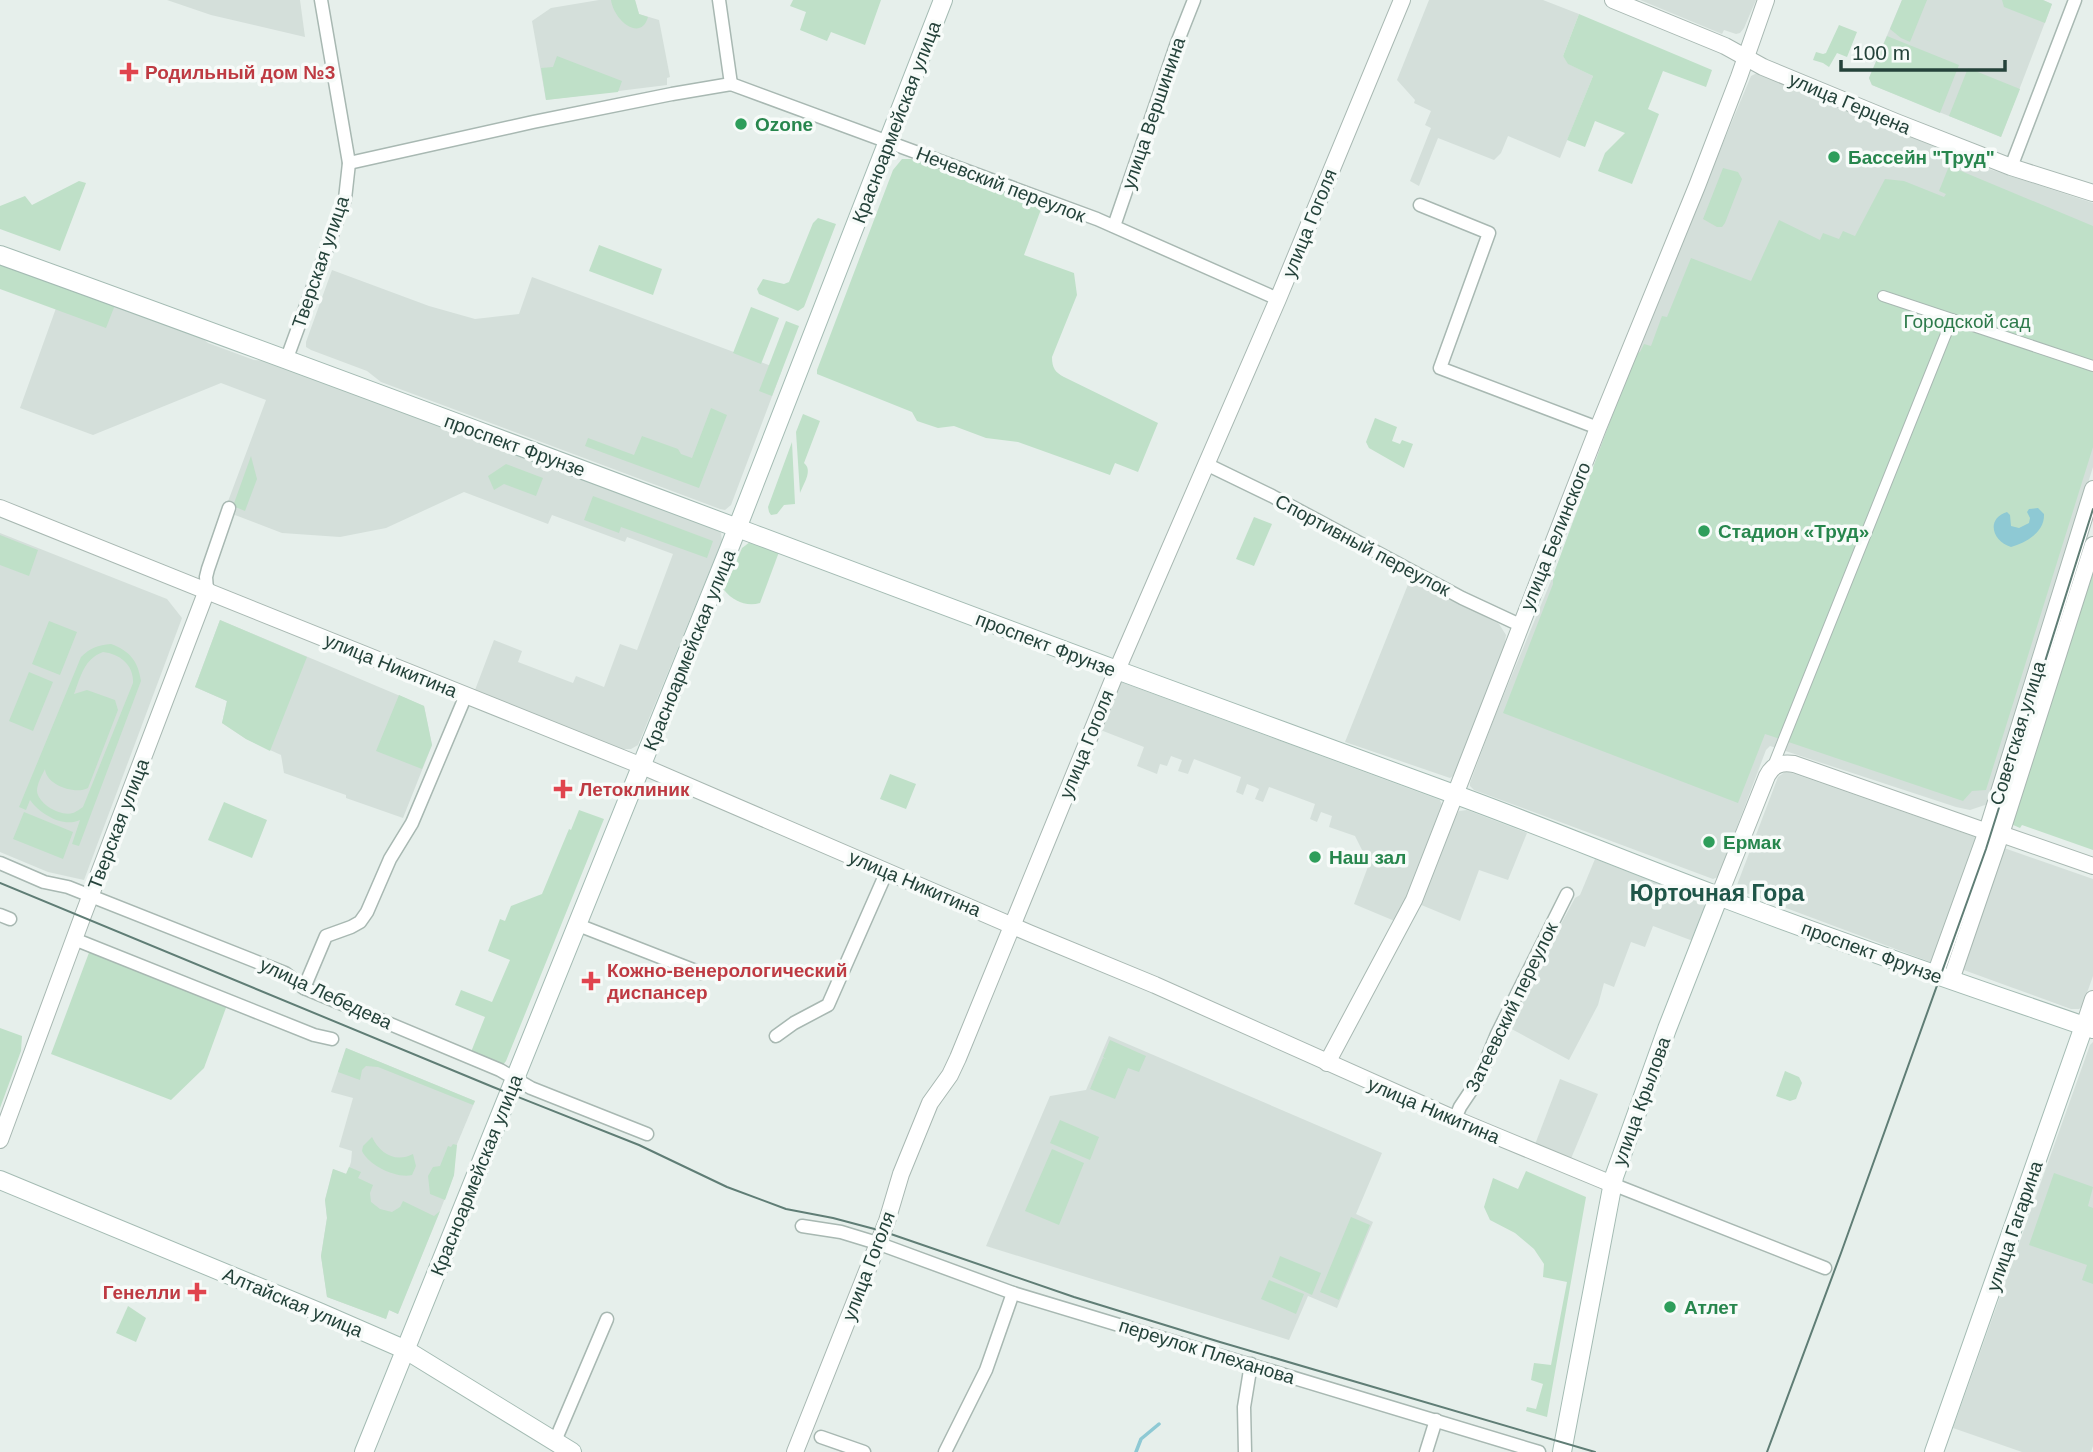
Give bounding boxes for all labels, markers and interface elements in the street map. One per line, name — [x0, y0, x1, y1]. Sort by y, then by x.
street label: Красноармейская улица — [848, 18, 945, 226]
scale bar — [1841, 28, 2006, 72]
street label: улица Вершинина — [1118, 34, 1189, 192]
text: 100 m — [1852, 41, 1910, 64]
marker: Родильный дом №3 — [119, 62, 139, 82]
place label: Родильный дом №3 — [145, 62, 335, 83]
street label: улица Герцена — [1786, 68, 1914, 139]
place label: Ozone — [755, 114, 813, 135]
marker: Ozone — [733, 116, 749, 132]
street label: Нечевский переулок — [913, 143, 1089, 227]
place label: Бассейн "Труд" — [1848, 147, 1995, 168]
marker: Бассейн "Труд" — [1826, 149, 1842, 165]
street label: улица Гоголя — [1278, 166, 1341, 280]
street label: Тверская улица — [288, 193, 353, 331]
park label: Городской сад — [1903, 311, 2031, 332]
street label: проспект Фрунзе — [442, 410, 588, 481]
street label: улица Белинского — [1516, 459, 1595, 613]
street label: Спортивный переулок — [1272, 490, 1454, 601]
place label: Стадион «Труд» — [1718, 521, 1869, 542]
marker: Стадион «Труд» — [1696, 523, 1712, 539]
street label: Красноармейская улица — [640, 546, 740, 754]
street label: проспект Фрунзе — [973, 608, 1119, 681]
street label: улица Никитина — [321, 629, 461, 702]
street label: Советская улица — [1986, 658, 2049, 808]
street label: улица Гоголя — [1055, 687, 1118, 801]
street label: Тверская улица — [84, 755, 153, 893]
marker: Летоклиник — [553, 779, 573, 799]
place label: Летоклиник — [579, 779, 690, 800]
place label: Ермак — [1723, 832, 1781, 853]
marker: Ермак — [1701, 834, 1717, 850]
street label: улица Никитина — [846, 846, 984, 921]
place label: Наш зал — [1329, 847, 1406, 868]
marker: Наш зал — [1307, 849, 1323, 865]
district label: Юрточная Гора — [1630, 880, 1804, 906]
street label: проспект Фрунзе — [1799, 917, 1945, 988]
street label: Затеевский переулок — [1461, 918, 1562, 1096]
street label: улица Лебедева — [256, 954, 396, 1033]
place label: Кожно-венерологический диспансер — [607, 960, 847, 1003]
marker: Кожно-венерологический диспансер — [581, 971, 601, 991]
street label: улица Крылова — [1608, 1034, 1675, 1168]
street label: Красноармейская улица — [427, 1071, 527, 1279]
street label: улица Никитина — [1365, 1073, 1503, 1148]
street label: улица Гагарина — [1982, 1158, 2047, 1294]
street label: улица Гоголя — [838, 1209, 899, 1324]
street label: Алтайская улица — [220, 1263, 366, 1342]
place label: Генелли — [103, 1282, 181, 1303]
marker: Генелли — [187, 1282, 207, 1302]
place label: Атлет — [1684, 1297, 1738, 1318]
marker: Атлет — [1662, 1299, 1678, 1315]
street label: переулок Плеханова — [1116, 1315, 1298, 1388]

